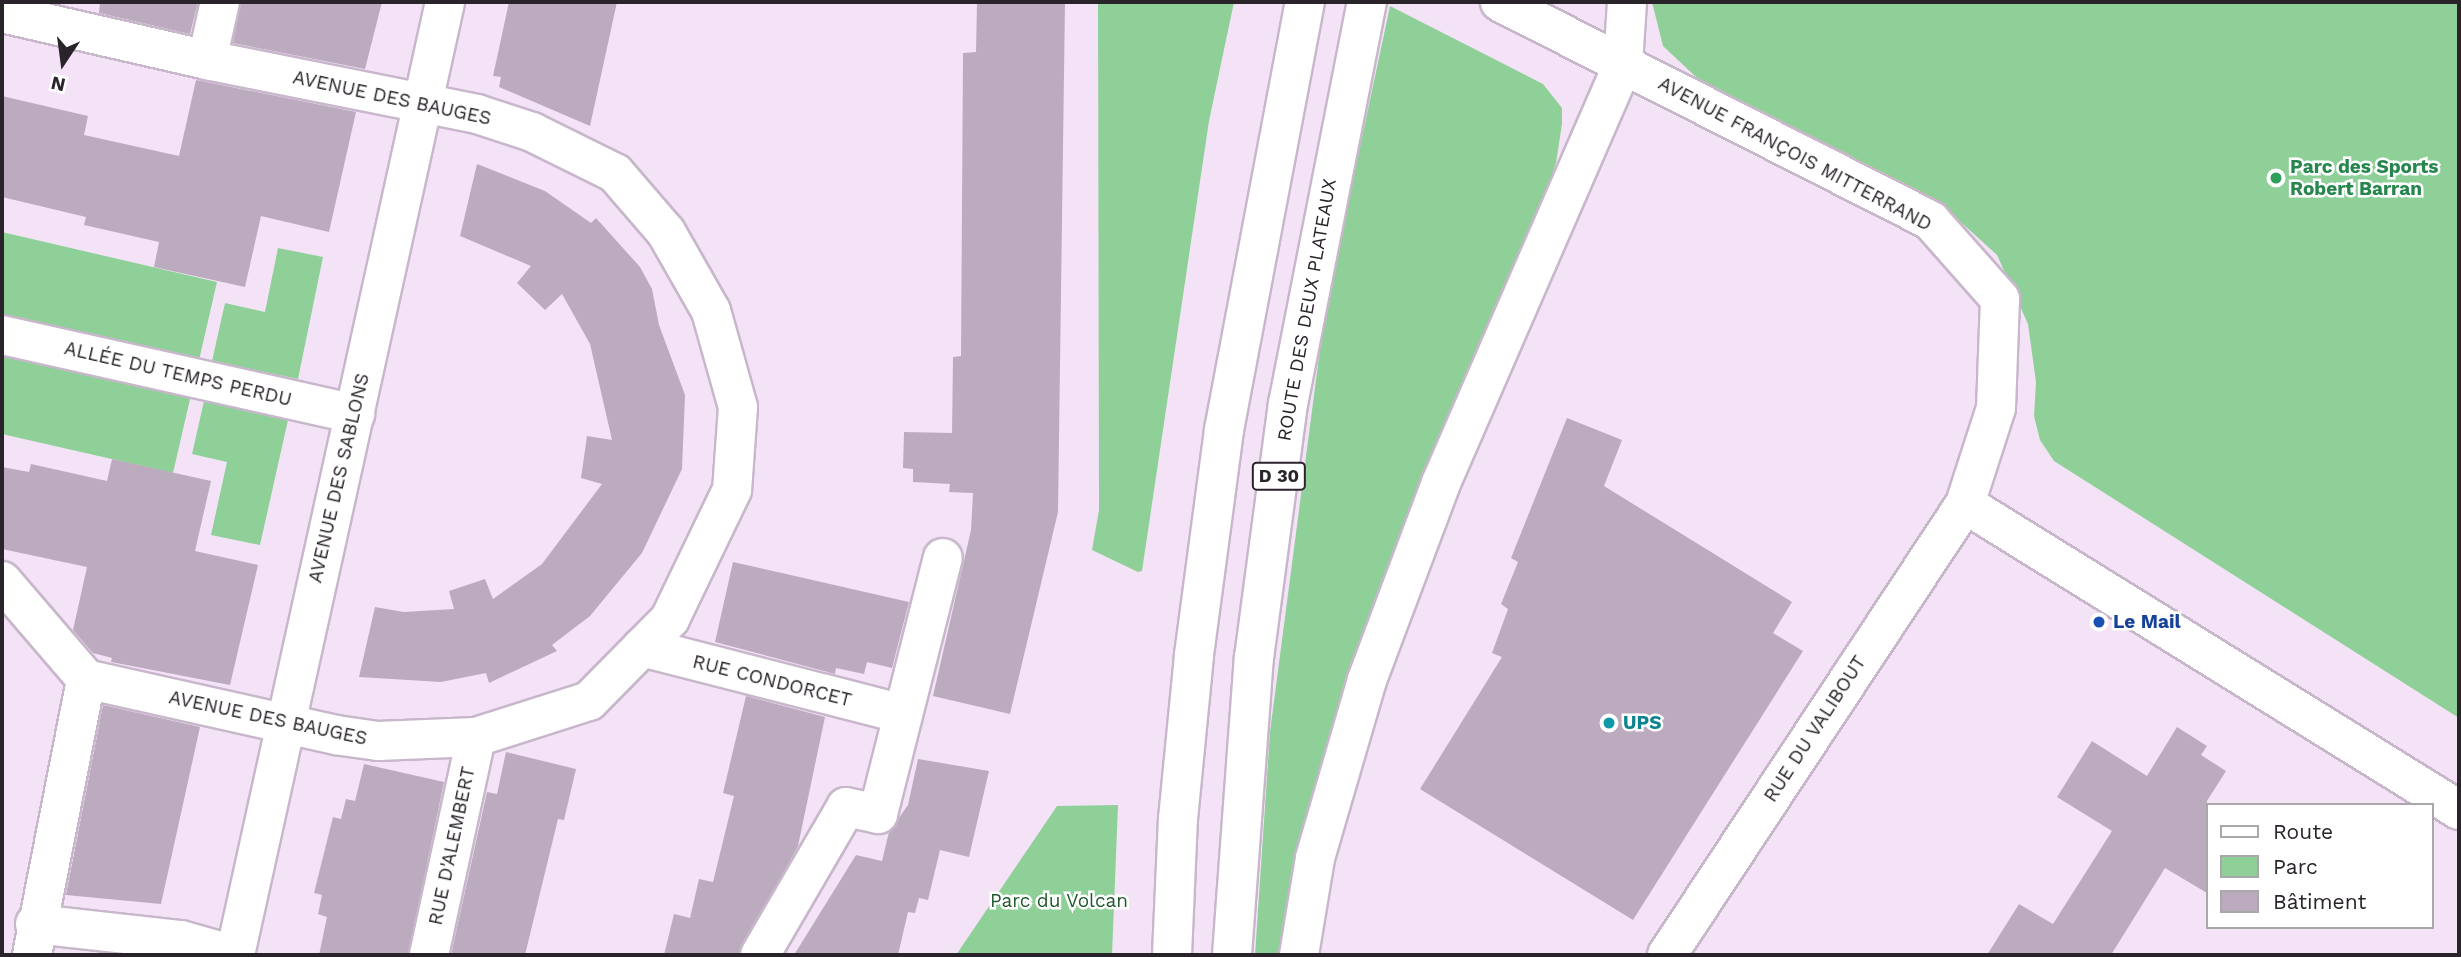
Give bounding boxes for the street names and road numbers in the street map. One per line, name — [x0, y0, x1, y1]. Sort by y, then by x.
street label: AVENUE DES BAUGES — [291, 66, 493, 130]
street label: AVENUE FRANÇOIS MITTERRAND — [1654, 72, 1936, 236]
street label: ROUTE DES DEUX PLATEAUX — [1273, 177, 1341, 443]
street label: ALLÉE DU TEMPS PERDU — [62, 337, 294, 411]
street label: AVENUE DES SABLONS — [304, 371, 374, 585]
road number: D 30 — [1251, 462, 1307, 490]
street label: RUE CONDORCET — [690, 650, 854, 712]
street label: RUE DU VALIBOUT — [1759, 651, 1871, 807]
street label: AVENUE DES BAUGES — [167, 686, 369, 750]
street label: RUE D'ALEMBERT — [424, 765, 480, 927]

